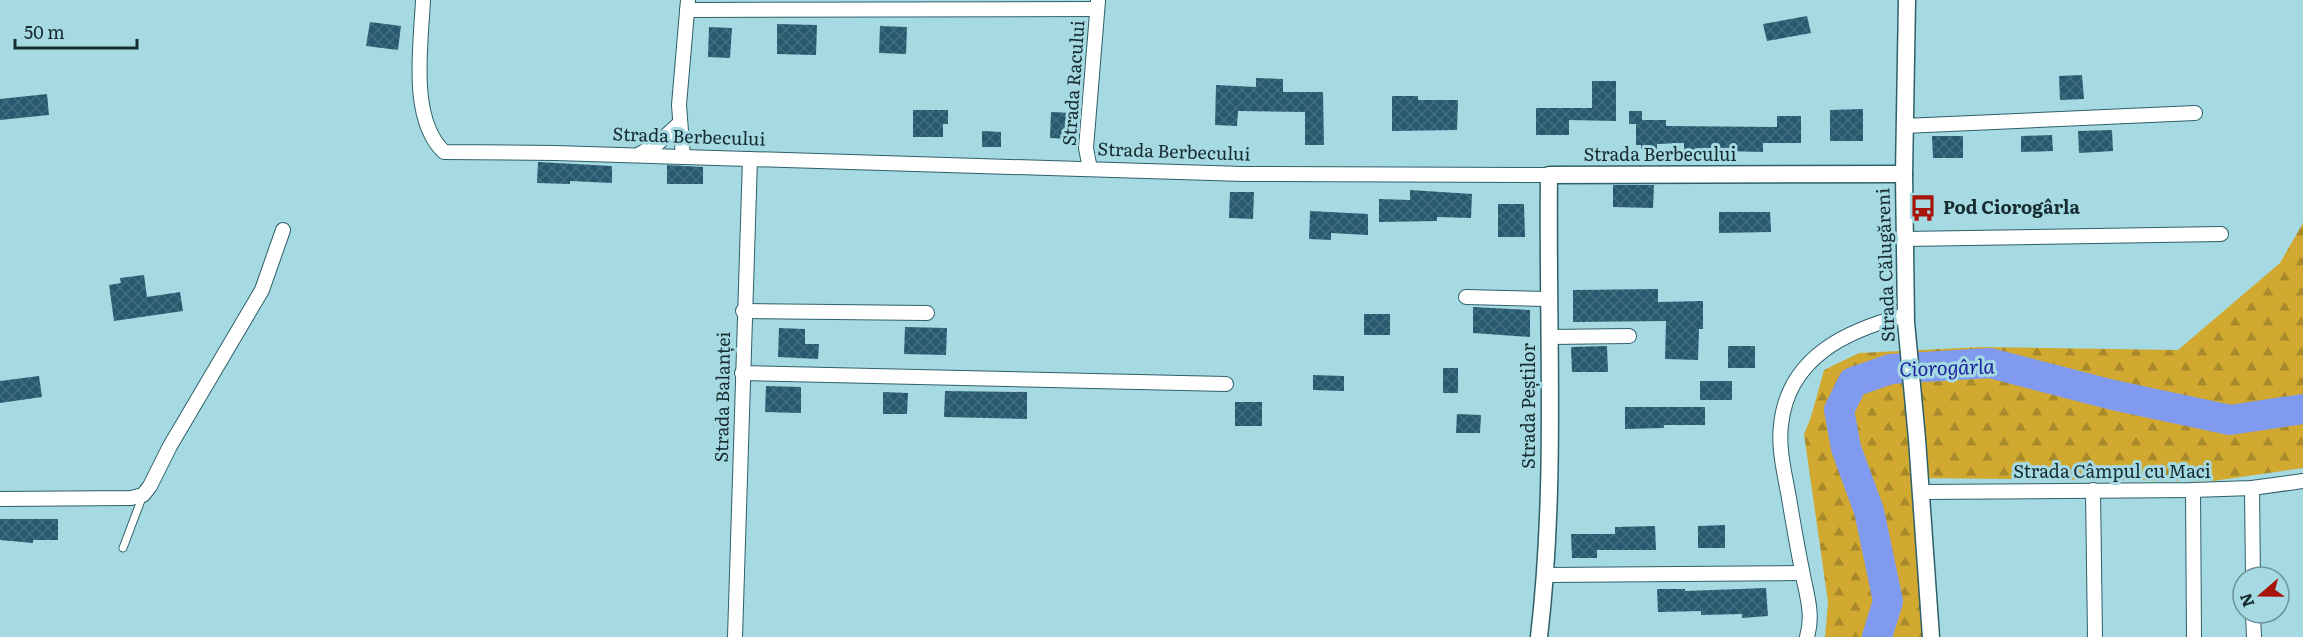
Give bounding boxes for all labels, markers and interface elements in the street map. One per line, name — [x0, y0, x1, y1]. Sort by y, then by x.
scale bar — [15, 12, 136, 50]
text: 50 m — [24, 18, 65, 45]
street label: Strada Racului — [1055, 19, 1090, 147]
street label: Strada Berbecului — [612, 119, 766, 152]
street label: Strada Berbecului — [1097, 134, 1251, 167]
street label: Strada Berbecului — [1584, 140, 1736, 167]
street label: Strada Călugăreni — [1868, 188, 1901, 342]
bus stop icon: Pod Ciorogârla — [1908, 193, 1938, 223]
place label: Pod Ciorogârla — [1943, 193, 2080, 220]
street label: Strada Balanței — [707, 331, 736, 463]
street label: Strada Peștilor — [1514, 343, 1541, 469]
water label: Ciorogârla — [1899, 349, 1996, 383]
street label: Strada Câmpul cu Maci — [2013, 457, 2211, 484]
north arrow — [2231, 565, 2291, 625]
text: N — [2232, 590, 2260, 611]

